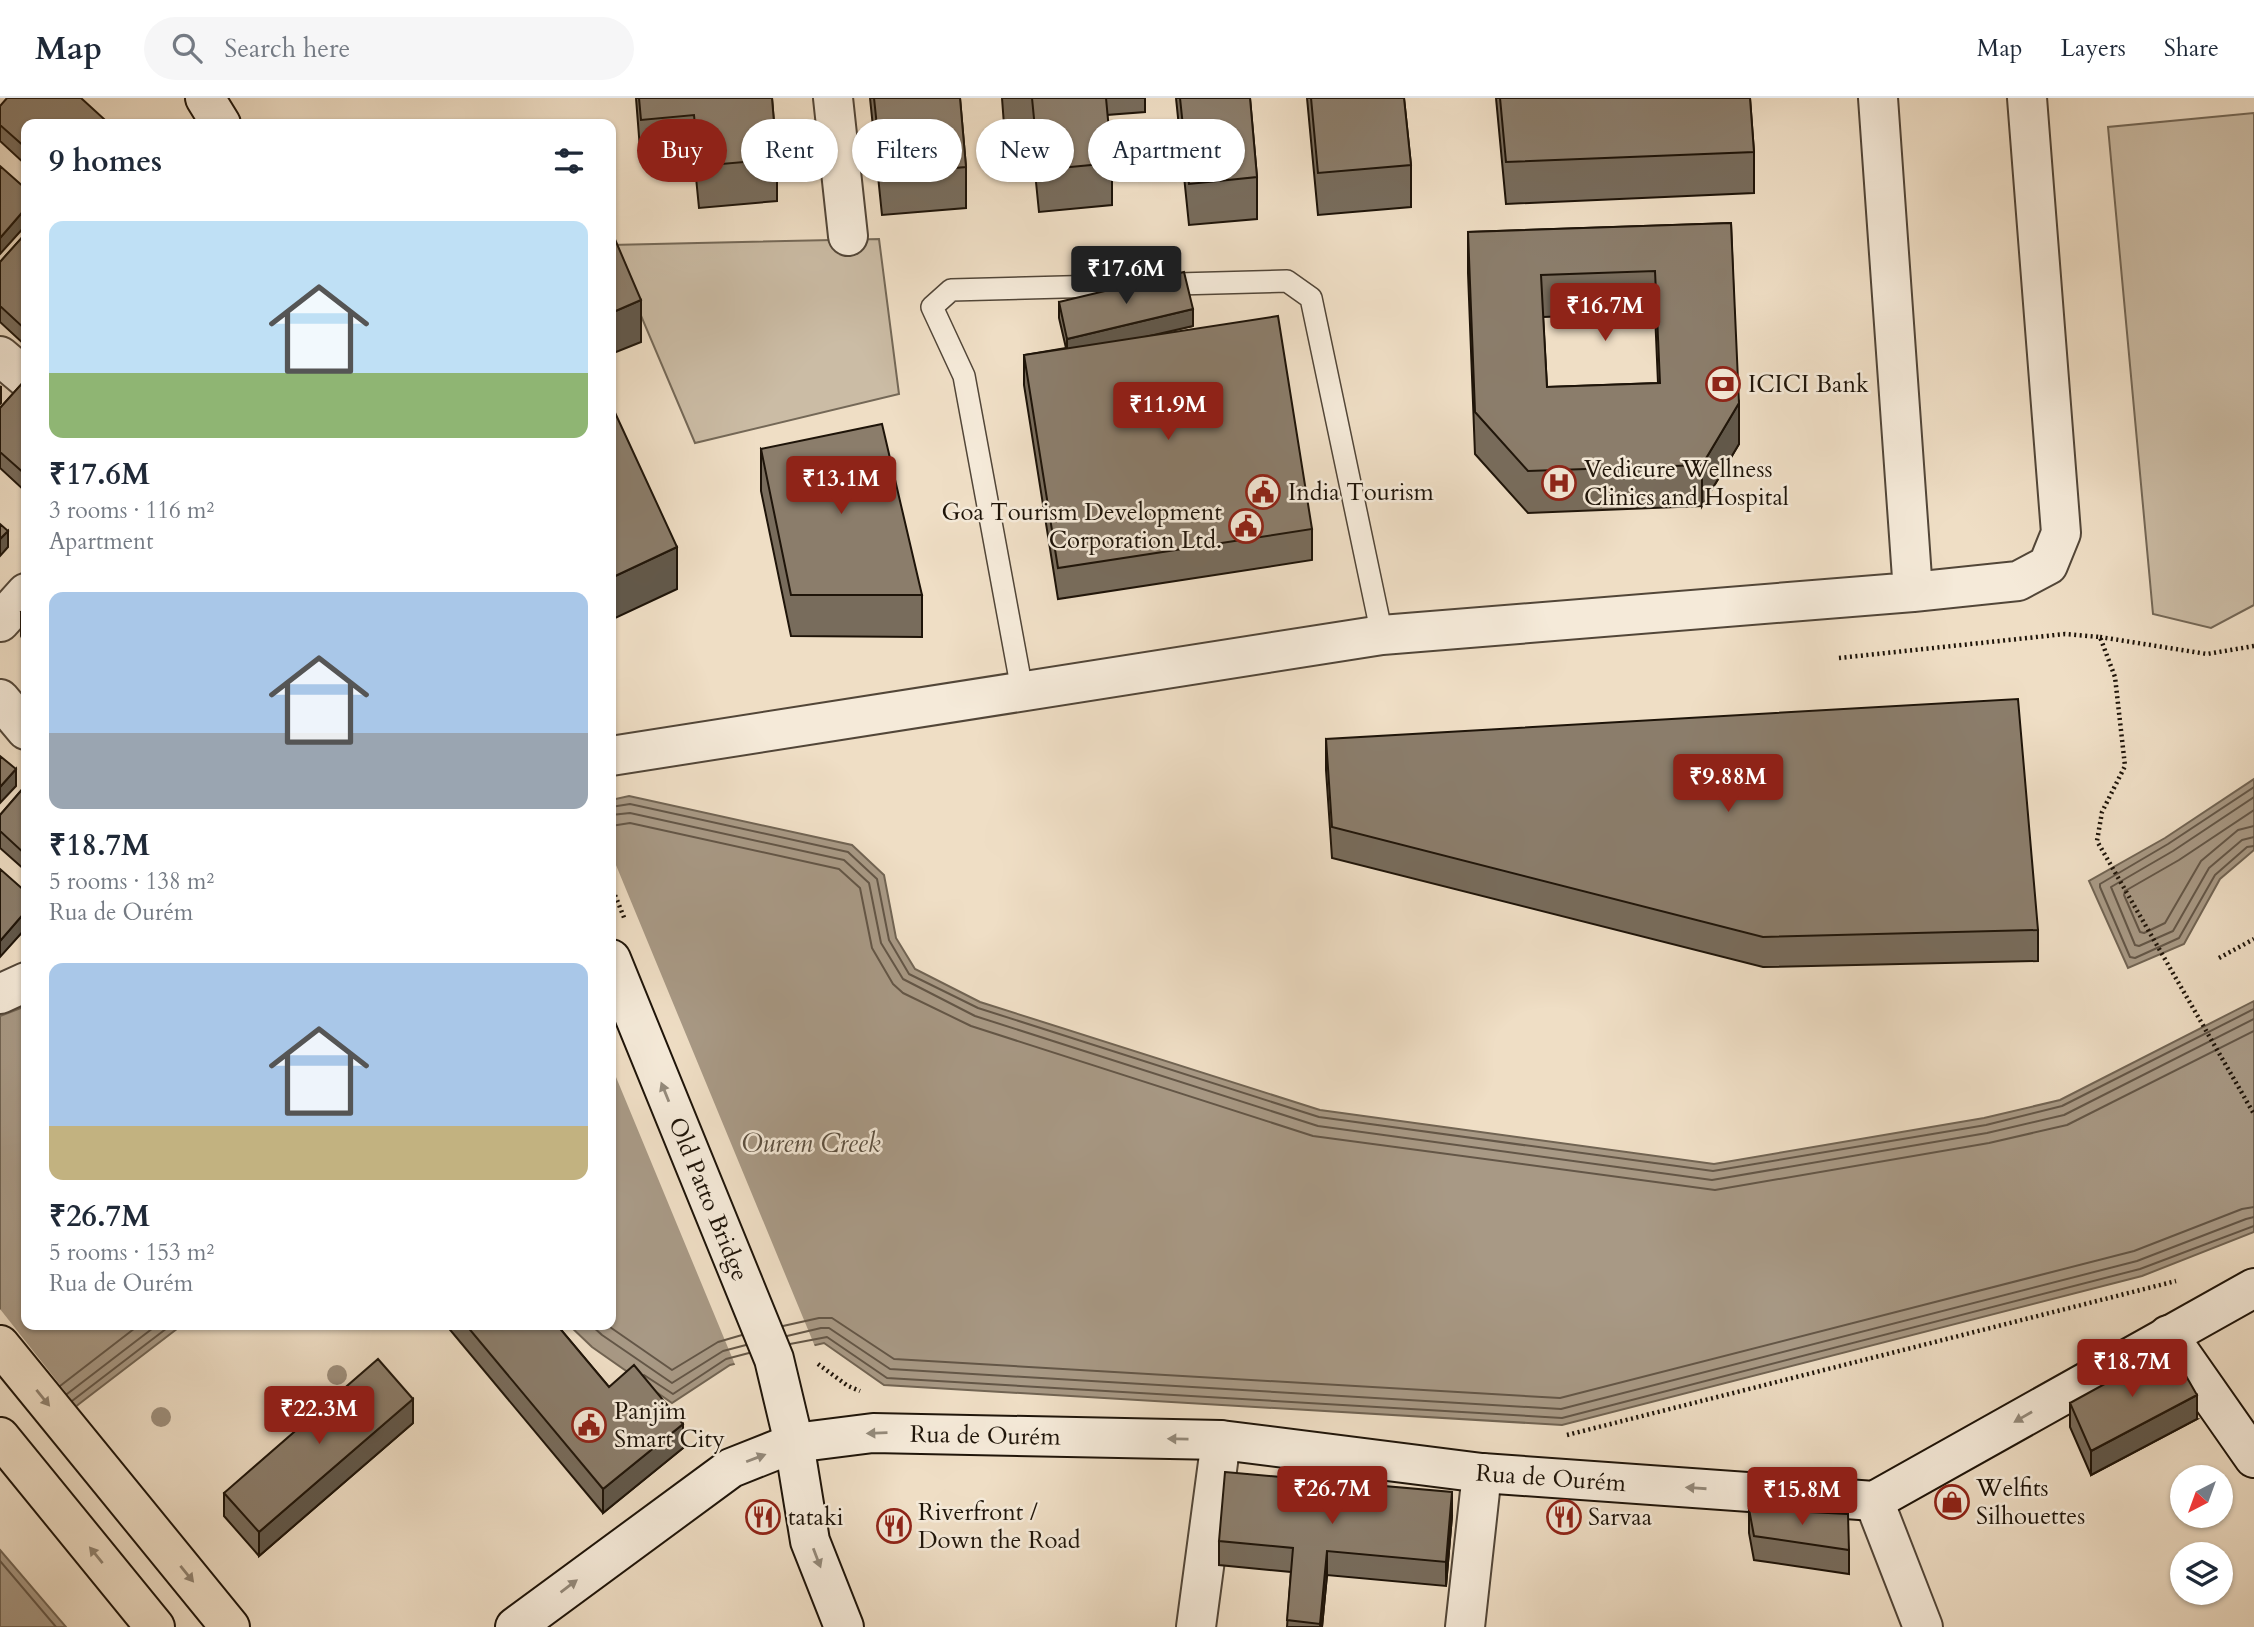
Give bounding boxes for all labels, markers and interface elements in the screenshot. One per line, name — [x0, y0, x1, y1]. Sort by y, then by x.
search box — [144, 17, 634, 80]
text: Map — [35, 26, 102, 71]
icon: search — [168, 29, 206, 67]
text: Search here — [224, 31, 350, 66]
text: Map — [1977, 32, 2023, 65]
text: Layers — [2061, 32, 2126, 65]
text: Share — [2164, 32, 2219, 65]
chip: Buy — [637, 119, 727, 182]
chip: Rent — [741, 119, 838, 182]
chip: Filters — [852, 119, 962, 182]
chip: New — [976, 119, 1074, 182]
chip: Apartment — [1088, 119, 1245, 182]
text: 9 homes — [49, 141, 162, 182]
icon: filters — [550, 142, 588, 180]
pin: ₹17.6M — [1069, 246, 1183, 306]
text: ₹17.6M — [1087, 253, 1165, 284]
icon: home — [256, 266, 382, 392]
pin: ₹16.7M — [1548, 284, 1662, 343]
text: ₹16.7M — [1566, 290, 1644, 321]
bank icon: ICICI Bank — [1704, 365, 1742, 403]
place label: ICICI Bank — [1748, 368, 1869, 401]
pin: ₹11.9M — [1111, 382, 1225, 442]
text: ₹11.9M — [1129, 389, 1207, 420]
place label: Vedicure Wellness Clinics and Hospital — [1584, 453, 1789, 514]
text: ₹17.6M — [49, 454, 150, 495]
pin: ₹13.1M — [784, 456, 898, 516]
text: ₹13.1M — [802, 463, 880, 494]
hospital icon: Vedicure Wellness Clinics and Hospital — [1540, 464, 1578, 502]
public building icon: India Tourism — [1244, 473, 1282, 511]
place label: India Tourism — [1288, 476, 1434, 509]
text: 3 rooms · 116 m² — [49, 495, 214, 526]
place label: Goa Tourism Development Corporation Ltd. — [941, 496, 1222, 557]
public building icon: Goa Tourism Development Corporation Ltd. — [1227, 507, 1265, 545]
text: Apartment — [49, 526, 153, 557]
icon: home — [256, 637, 382, 763]
pin: ₹9.88M — [1671, 754, 1785, 814]
text: ₹9.88M — [1689, 761, 1767, 792]
text: ₹18.7M — [49, 825, 150, 866]
text: 5 rooms · 138 m² — [49, 866, 214, 897]
text: Rua de Ourém — [49, 897, 193, 928]
icon: home — [256, 1008, 382, 1134]
one-way arrow — [659, 1081, 670, 1102]
street label: Old Patto Bridge — [660, 1112, 756, 1286]
water label: Ourem Creek — [741, 1126, 881, 1161]
text: ₹26.7M — [49, 1196, 150, 1237]
text: 5 rooms · 153 m² — [49, 1237, 214, 1268]
text: Rua de Ourém — [49, 1268, 193, 1299]
pin: ₹18.7M — [2075, 1340, 2189, 1399]
text: ₹18.7M — [2093, 1346, 2171, 1377]
pin: ₹22.3M — [262, 1386, 376, 1446]
one-way arrow — [35, 1389, 50, 1406]
text: ₹22.3M — [280, 1393, 358, 1424]
place label: Panjim Smart City — [614, 1395, 725, 1456]
public building icon: Panjim Smart City — [570, 1406, 608, 1444]
one-way arrow — [2014, 1411, 2033, 1423]
street label: Rua de Ourém — [910, 1418, 1062, 1454]
one-way arrow — [865, 1428, 887, 1439]
one-way arrow — [1166, 1433, 1188, 1445]
one-way arrow — [746, 1452, 767, 1463]
street label: Rua de Ourém — [1475, 1457, 1628, 1500]
north arrow — [2170, 1465, 2233, 1528]
map controls — [2170, 1465, 2233, 1605]
pin: ₹26.7M — [1275, 1466, 1389, 1526]
pin: ₹15.8M — [1745, 1468, 1859, 1527]
place label: Welfits Silhouettes — [1975, 1472, 2085, 1533]
text: ₹26.7M — [1293, 1473, 1371, 1504]
text: ₹15.8M — [1763, 1474, 1841, 1505]
one-way arrow — [1685, 1482, 1707, 1493]
shop icon: Welfits Silhouettes — [1933, 1483, 1971, 1521]
place label: Riverfront / Down the Road — [918, 1496, 1081, 1557]
restaurant icon: tataki — [744, 1498, 782, 1536]
restaurant icon: Sarvaa — [1545, 1498, 1583, 1536]
place label: tataki — [788, 1501, 844, 1534]
place label: Sarvaa — [1588, 1501, 1653, 1534]
restaurant icon: Riverfront / Down the Road — [875, 1507, 913, 1545]
button: layers — [2170, 1542, 2233, 1605]
one-way arrow — [89, 1546, 104, 1563]
one-way arrow — [811, 1547, 822, 1568]
one-way arrow — [179, 1565, 194, 1582]
one-way arrow — [560, 1579, 578, 1593]

